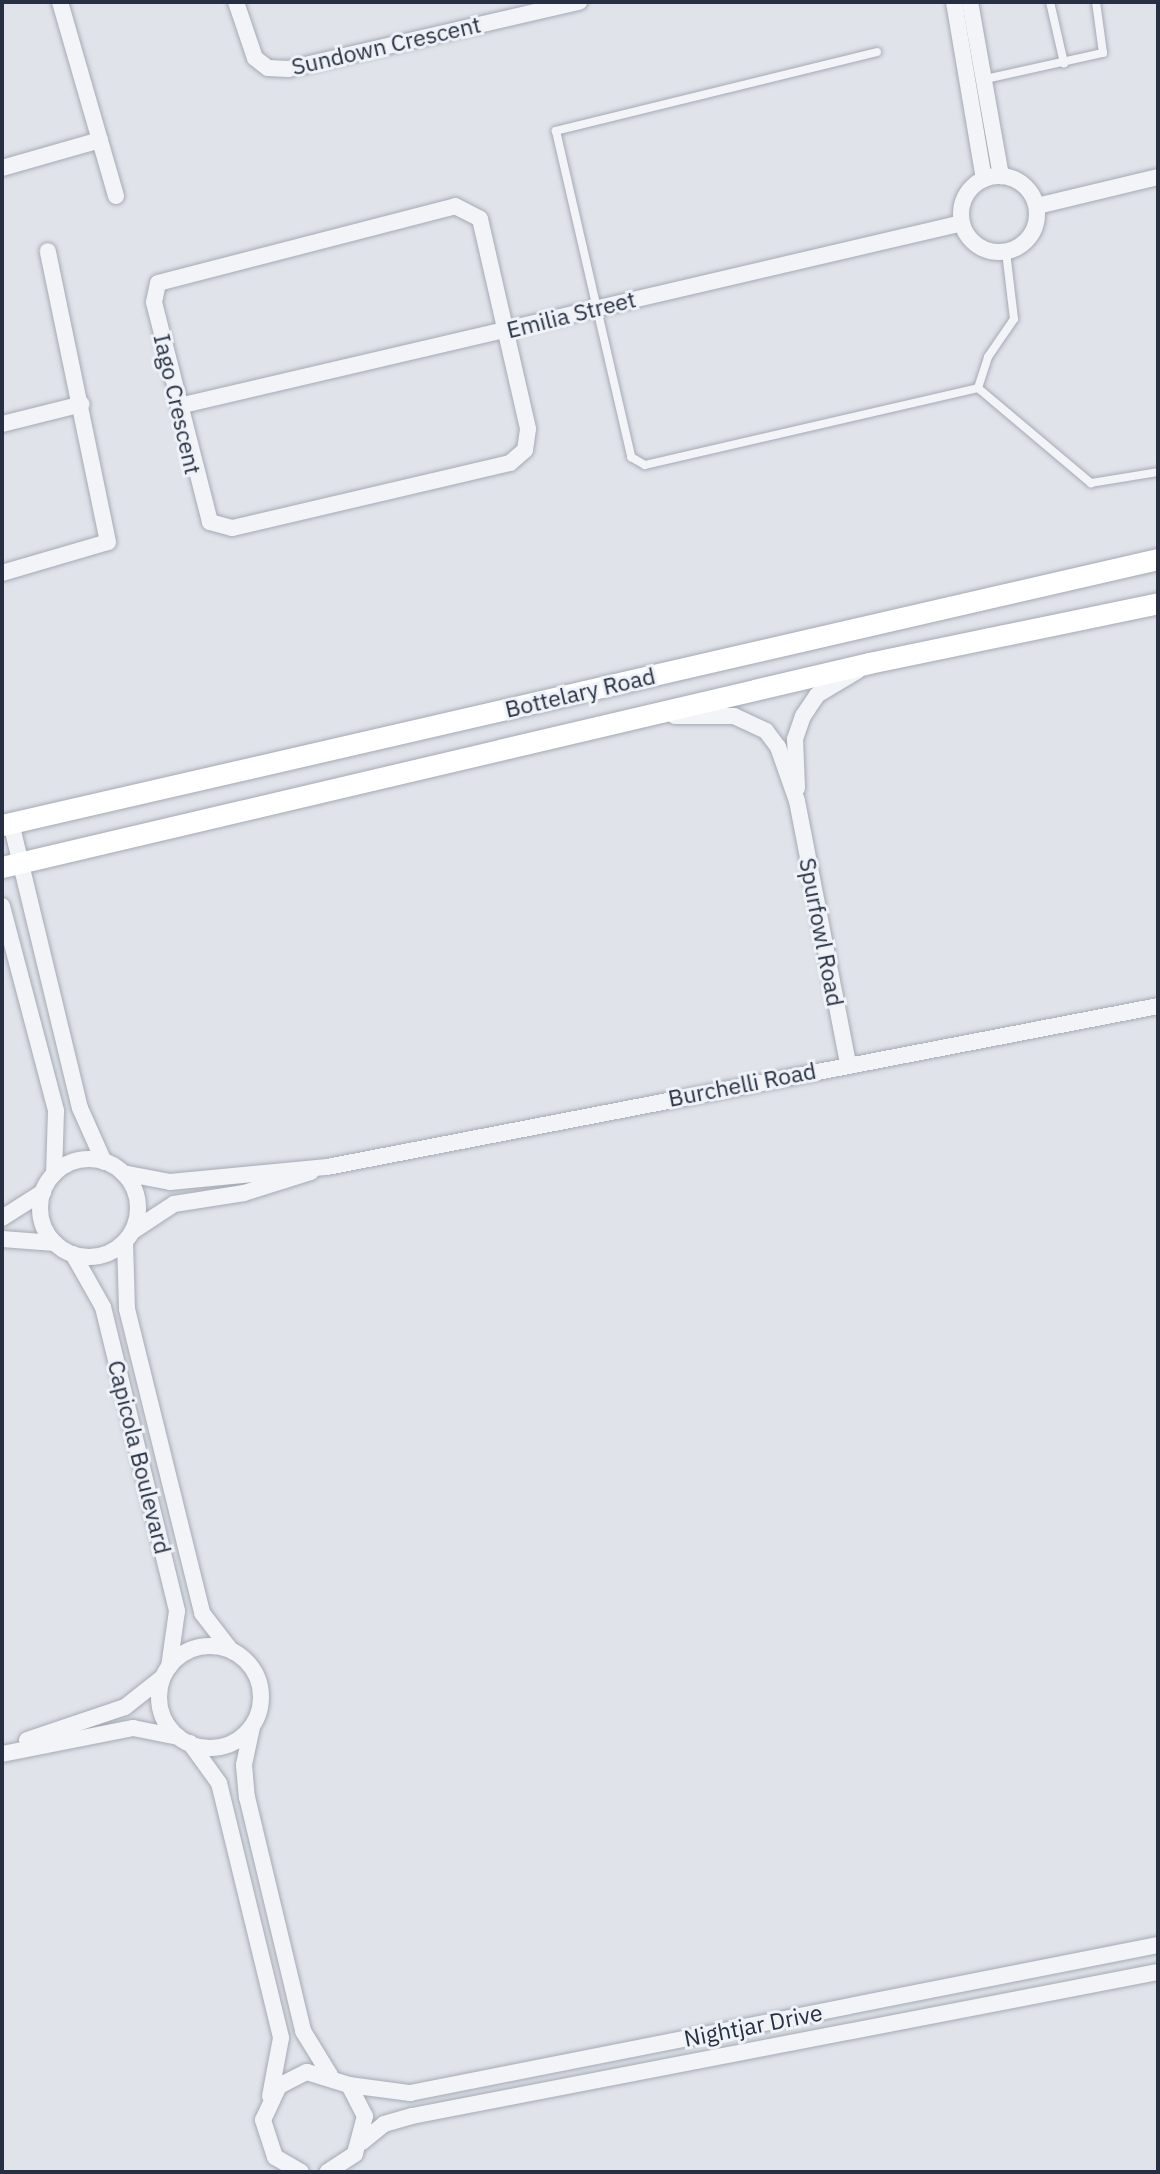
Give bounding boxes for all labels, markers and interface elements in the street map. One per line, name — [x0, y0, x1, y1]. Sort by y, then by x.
street label: Sundown Crescent — [289, 10, 483, 80]
street label: Emilia Street — [504, 285, 638, 343]
street label: Iago Crescent — [148, 331, 208, 477]
street label: Bottelary Road — [502, 661, 658, 723]
street label: Spurfowl Road — [794, 855, 850, 1009]
street label: Burchelli Road — [666, 1056, 818, 1112]
street label: Capicola Boulevard — [103, 1357, 177, 1557]
street label: Nightjar Drive — [681, 1998, 825, 2052]

